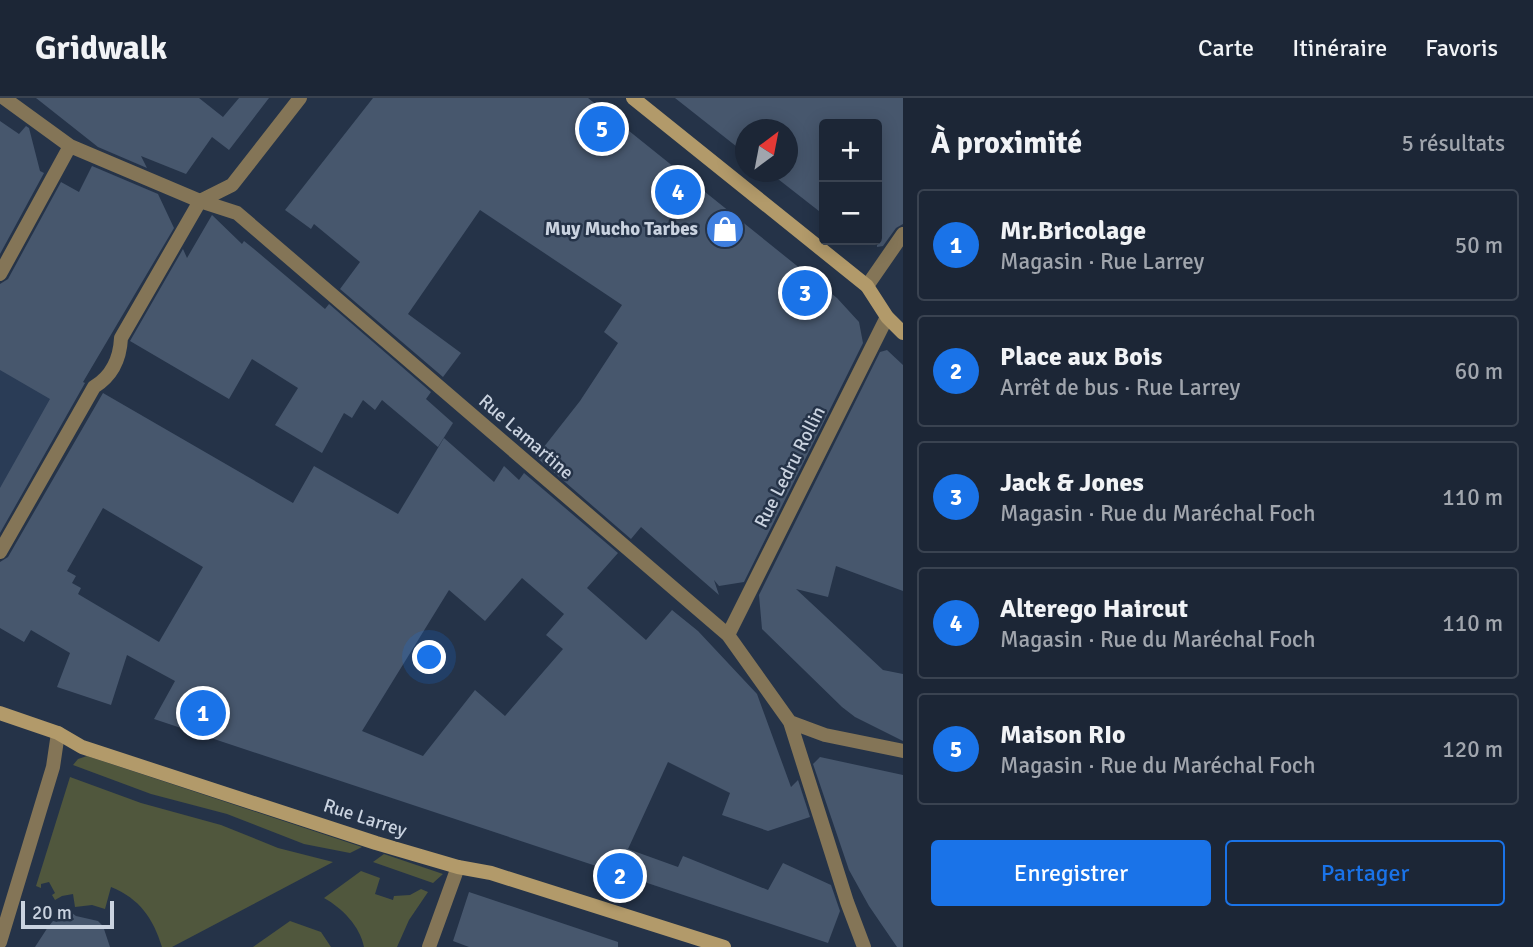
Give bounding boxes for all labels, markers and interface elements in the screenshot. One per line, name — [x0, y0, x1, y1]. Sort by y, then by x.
text: Gridwalk — [35, 28, 167, 69]
text: Carte — [1198, 33, 1254, 63]
text: Itinéraire — [1292, 33, 1387, 63]
text: Favoris — [1425, 33, 1498, 63]
pin: 5 — [579, 103, 625, 155]
north arrow — [735, 119, 798, 182]
map controls — [819, 119, 882, 245]
button: + — [819, 119, 882, 182]
text: À proximité — [931, 125, 1082, 162]
text: 5 résultats — [1401, 129, 1505, 158]
pin: 4 — [655, 166, 701, 218]
button: − — [819, 182, 882, 245]
shop icon: Muy Mucho Tarbes — [704, 208, 746, 250]
text: Mr.Bricolage — [1000, 215, 1146, 247]
place label: Muy Mucho Tarbes — [545, 217, 698, 241]
text: 1 — [950, 231, 962, 260]
text: 50 m — [1455, 231, 1503, 260]
text: Magasin · Rue Larrey — [1000, 247, 1204, 276]
pin: 3 — [782, 267, 828, 319]
text: Place aux Bois — [1000, 341, 1162, 373]
text: 2 — [950, 357, 962, 386]
text: 60 m — [1455, 357, 1503, 386]
text: Arrêt de bus · Rue Larrey — [1000, 373, 1240, 402]
street label: Rue Lamartine — [473, 389, 579, 485]
street label: Rue Ledru Rollin — [749, 402, 831, 532]
text: Jack & Jones — [1000, 467, 1144, 499]
text: 3 — [950, 483, 962, 512]
text: 110 m — [1442, 483, 1503, 512]
text: Magasin · Rue du Maréchal Foch — [1000, 499, 1315, 528]
text: Alterego Haircut — [1000, 593, 1188, 625]
text: 4 — [950, 609, 962, 638]
text: 110 m — [1442, 609, 1503, 638]
text: Magasin · Rue du Maréchal Foch — [1000, 625, 1315, 654]
your location — [412, 640, 446, 674]
pin: 1 — [180, 687, 226, 739]
text: Maison RIo — [1000, 719, 1126, 751]
text: 5 — [950, 735, 962, 764]
text: 120 m — [1442, 735, 1503, 764]
text: Magasin · Rue du Maréchal Foch — [1000, 751, 1315, 780]
street label: Rue Larrey — [320, 793, 410, 843]
button: Enregistrer — [931, 840, 1211, 906]
button: Partager — [1225, 840, 1505, 906]
pin: 2 — [597, 850, 643, 902]
scale bar — [21, 898, 114, 930]
text: 20 m — [32, 901, 72, 925]

